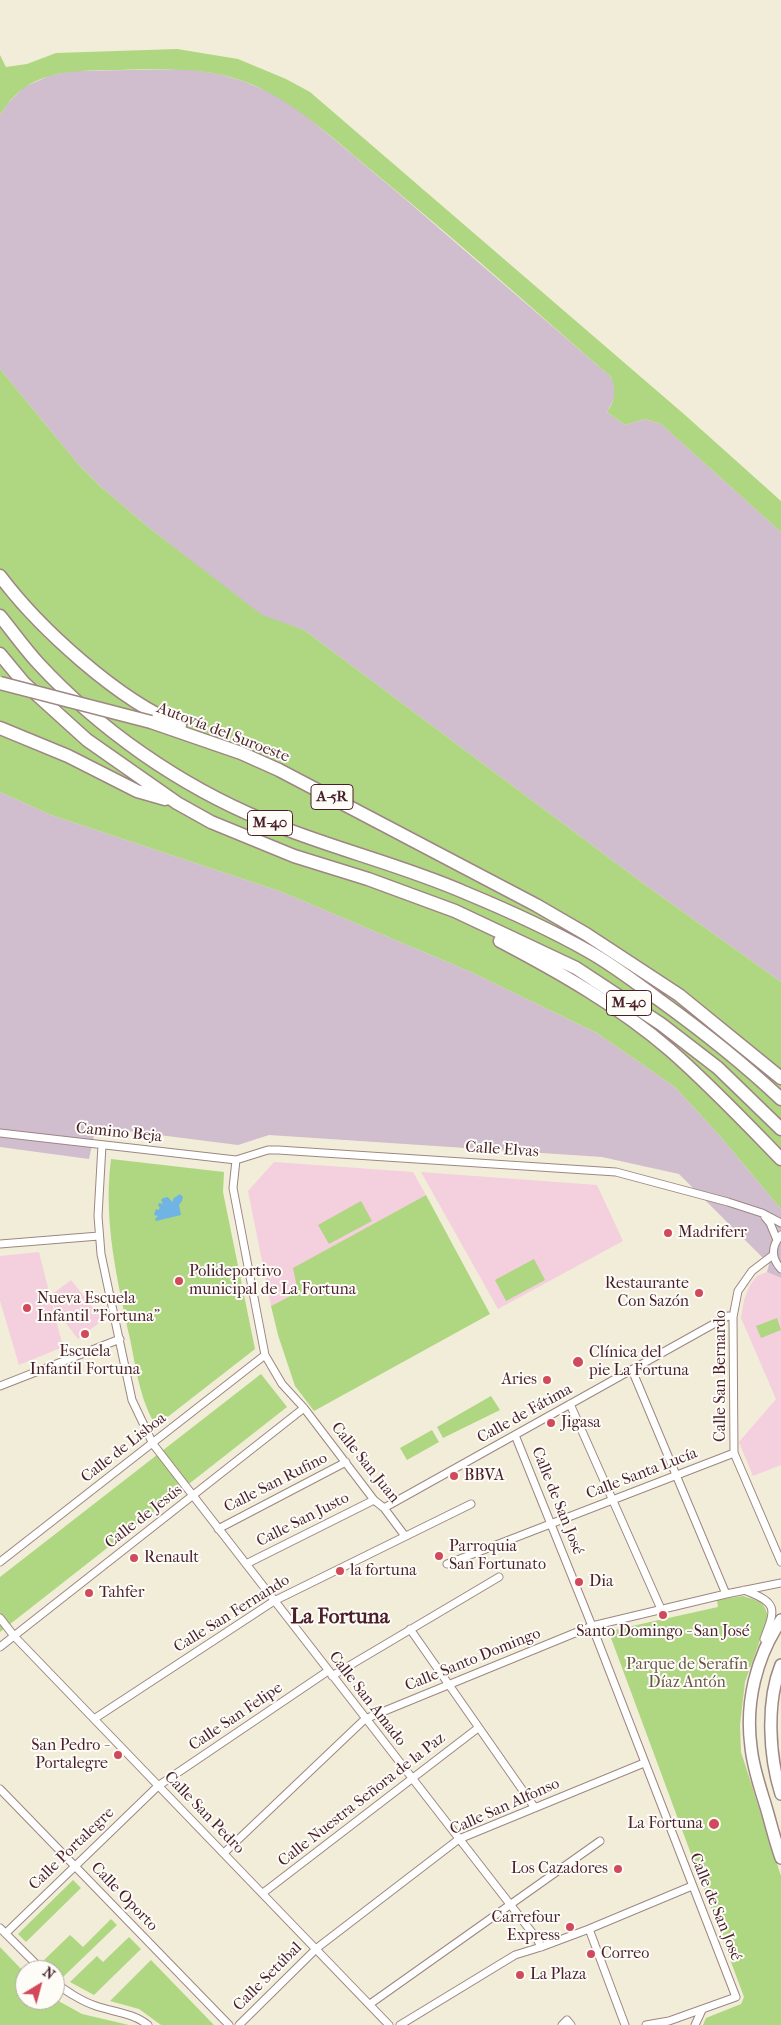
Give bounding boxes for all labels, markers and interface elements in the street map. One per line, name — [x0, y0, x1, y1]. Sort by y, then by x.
street label: Autovía del Suroeste — [154, 699, 292, 767]
road number: A-5R — [311, 784, 353, 810]
road number: M-40 — [248, 810, 292, 836]
road number: M-40 — [606, 990, 652, 1016]
street label: Camino Beja — [75, 1119, 163, 1147]
street label: Calle Elvas — [465, 1138, 539, 1162]
place label: Madriferr — [678, 1223, 747, 1243]
marker: Madriferr — [662, 1227, 674, 1239]
place label: Polideportivo municipal de La Fortuna — [189, 1262, 356, 1300]
place label: Restaurante Con Sazón — [605, 1274, 689, 1312]
marker: Polideportivo municipal de La Fortuna — [173, 1275, 185, 1287]
marker: Restaurante Con Sazón — [693, 1287, 705, 1299]
place label: Nueva Escuela Infantil "Fortuna" — [37, 1289, 160, 1327]
marker: Nueva Escuela Infantil "Fortuna" — [21, 1302, 33, 1314]
street label: Calle San Bernardo — [711, 1310, 731, 1442]
marker: Escuela Infantil Fortuna — [79, 1328, 91, 1340]
place label: Escuela Infantil Fortuna — [30, 1342, 140, 1380]
place label: Clínica del pie La Fortuna — [589, 1343, 689, 1381]
marker: Clínica del pie La Fortuna — [571, 1355, 585, 1369]
place label: Aries — [501, 1370, 537, 1390]
marker: Aries — [541, 1374, 553, 1386]
street label: Calle de Fátima — [474, 1380, 576, 1448]
street label: Calle de Lisboa — [78, 1409, 170, 1487]
place label: Jigasa — [561, 1413, 601, 1433]
marker: Jigasa — [545, 1417, 557, 1429]
street label: Calle San Juan — [327, 1419, 403, 1507]
street label: Calle de San José — [527, 1444, 587, 1558]
street label: Calle Santa Lucía — [584, 1444, 700, 1504]
street label: Calle San Rufino — [221, 1449, 331, 1517]
place label: BBVA — [464, 1466, 504, 1486]
marker: BBVA — [448, 1470, 460, 1482]
street label: Calle de Jesús — [102, 1481, 186, 1553]
street label: Calle San Justo — [254, 1488, 352, 1552]
place label: Parroquia San Fortunato — [449, 1537, 546, 1575]
place label: Renault — [144, 1548, 199, 1568]
marker: Parroquia San Fortunato — [433, 1550, 445, 1562]
marker: Renault — [128, 1552, 140, 1564]
place label: la fortuna — [350, 1561, 417, 1581]
marker: la fortuna — [334, 1565, 346, 1577]
street label: Calle San Fernando — [171, 1571, 293, 1657]
place label: Dia — [589, 1572, 613, 1592]
marker: Dia — [573, 1576, 585, 1588]
place label: Tahfer — [99, 1583, 145, 1603]
marker: Tahfer — [83, 1587, 95, 1599]
district label: La Fortuna — [291, 1605, 389, 1631]
marker: Santo Domingo - San José — [657, 1609, 669, 1621]
place label: Santo Domingo - San José — [576, 1622, 750, 1642]
street label: Calle Santo Domingo — [402, 1624, 544, 1696]
street label: Calle San Amado — [324, 1648, 410, 1750]
park label: Parque de Serafín Díaz Antón — [626, 1655, 748, 1693]
street label: Calle San Felipe — [186, 1679, 286, 1755]
street label: Calle Nuestra Señora de la Paz — [275, 1729, 449, 1871]
place label: San Pedro - Portalegre — [31, 1736, 108, 1774]
marker: San Pedro - Portalegre — [112, 1749, 124, 1761]
street label: Calle San Pedro — [160, 1768, 248, 1858]
street label: Calle San Alfonso — [447, 1774, 563, 1840]
street label: Calle Portalegre — [25, 1804, 119, 1894]
place label: La Fortuna — [628, 1814, 703, 1834]
marker: La Fortuna — [707, 1817, 721, 1831]
street label: Calle de San José — [685, 1850, 745, 1964]
street label: Calle Oporto — [86, 1858, 162, 1936]
place label: Los Cazadores — [511, 1859, 608, 1879]
marker: Los Cazadores — [612, 1863, 624, 1875]
place label: Carrefour Express — [492, 1908, 560, 1946]
marker: Carrefour Express — [564, 1921, 576, 1933]
street label: Calle Setúbal — [230, 1939, 306, 2015]
place label: Correo — [601, 1944, 649, 1964]
marker: Correo — [585, 1948, 597, 1960]
north arrow — [15, 1960, 65, 2010]
text: N — [39, 1963, 58, 1983]
place label: La Plaza — [530, 1965, 586, 1985]
marker: La Plaza — [514, 1969, 526, 1981]

